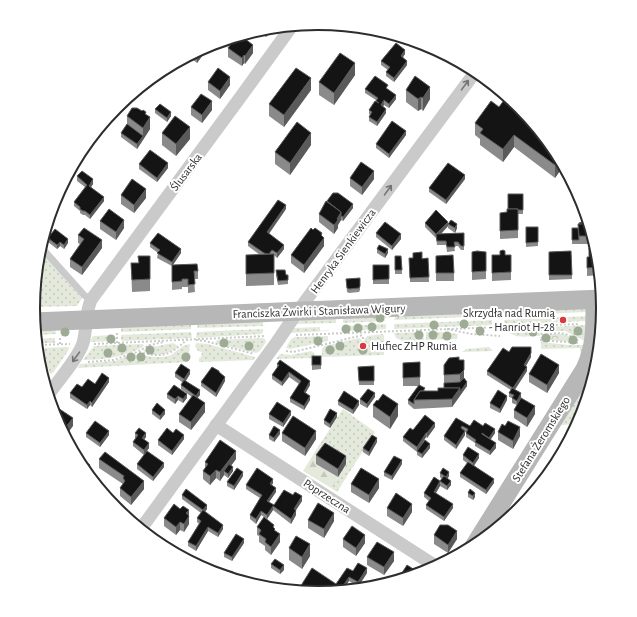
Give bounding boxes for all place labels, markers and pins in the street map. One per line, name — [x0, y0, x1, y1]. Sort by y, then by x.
place label: Skrzydła nad Rumią - Hanriot H-28 — [463, 307, 555, 333]
marker: Skrzydła nad Rumią - Hanriot H-28 — [558, 315, 568, 325]
place label: Hufiec ZHP Rumia — [371, 340, 458, 352]
marker: Hufiec ZHP Rumia — [358, 341, 368, 351]

